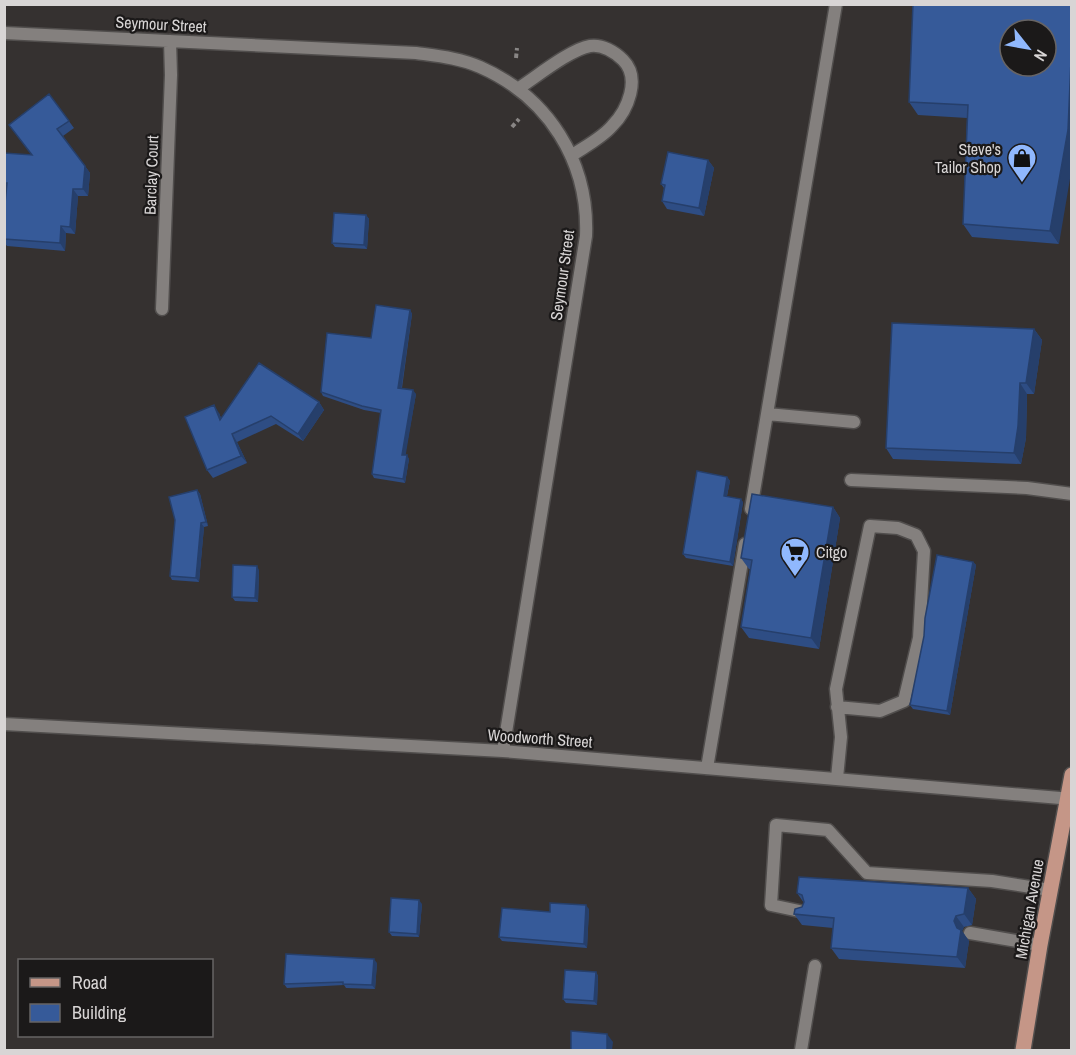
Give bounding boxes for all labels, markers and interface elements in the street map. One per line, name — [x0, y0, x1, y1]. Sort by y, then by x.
street label: Seymour Street — [115, 11, 207, 37]
north arrow — [998, 18, 1058, 78]
text: N — [1029, 46, 1053, 65]
street label: Barclay Court — [139, 135, 163, 215]
place label: Steve's Tailor Shop — [934, 138, 1001, 178]
shop icon: Steve's Tailor Shop — [1006, 142, 1038, 184]
street label: Seymour Street — [545, 228, 579, 322]
supermarket icon: Citgo — [779, 536, 811, 578]
place label: Citgo — [816, 541, 847, 563]
street label: Woodworth Street — [487, 723, 593, 753]
street label: Michigan Avenue — [1009, 857, 1049, 961]
legend — [18, 959, 213, 1037]
text: Road — [72, 970, 107, 995]
text: Building — [72, 1000, 127, 1025]

